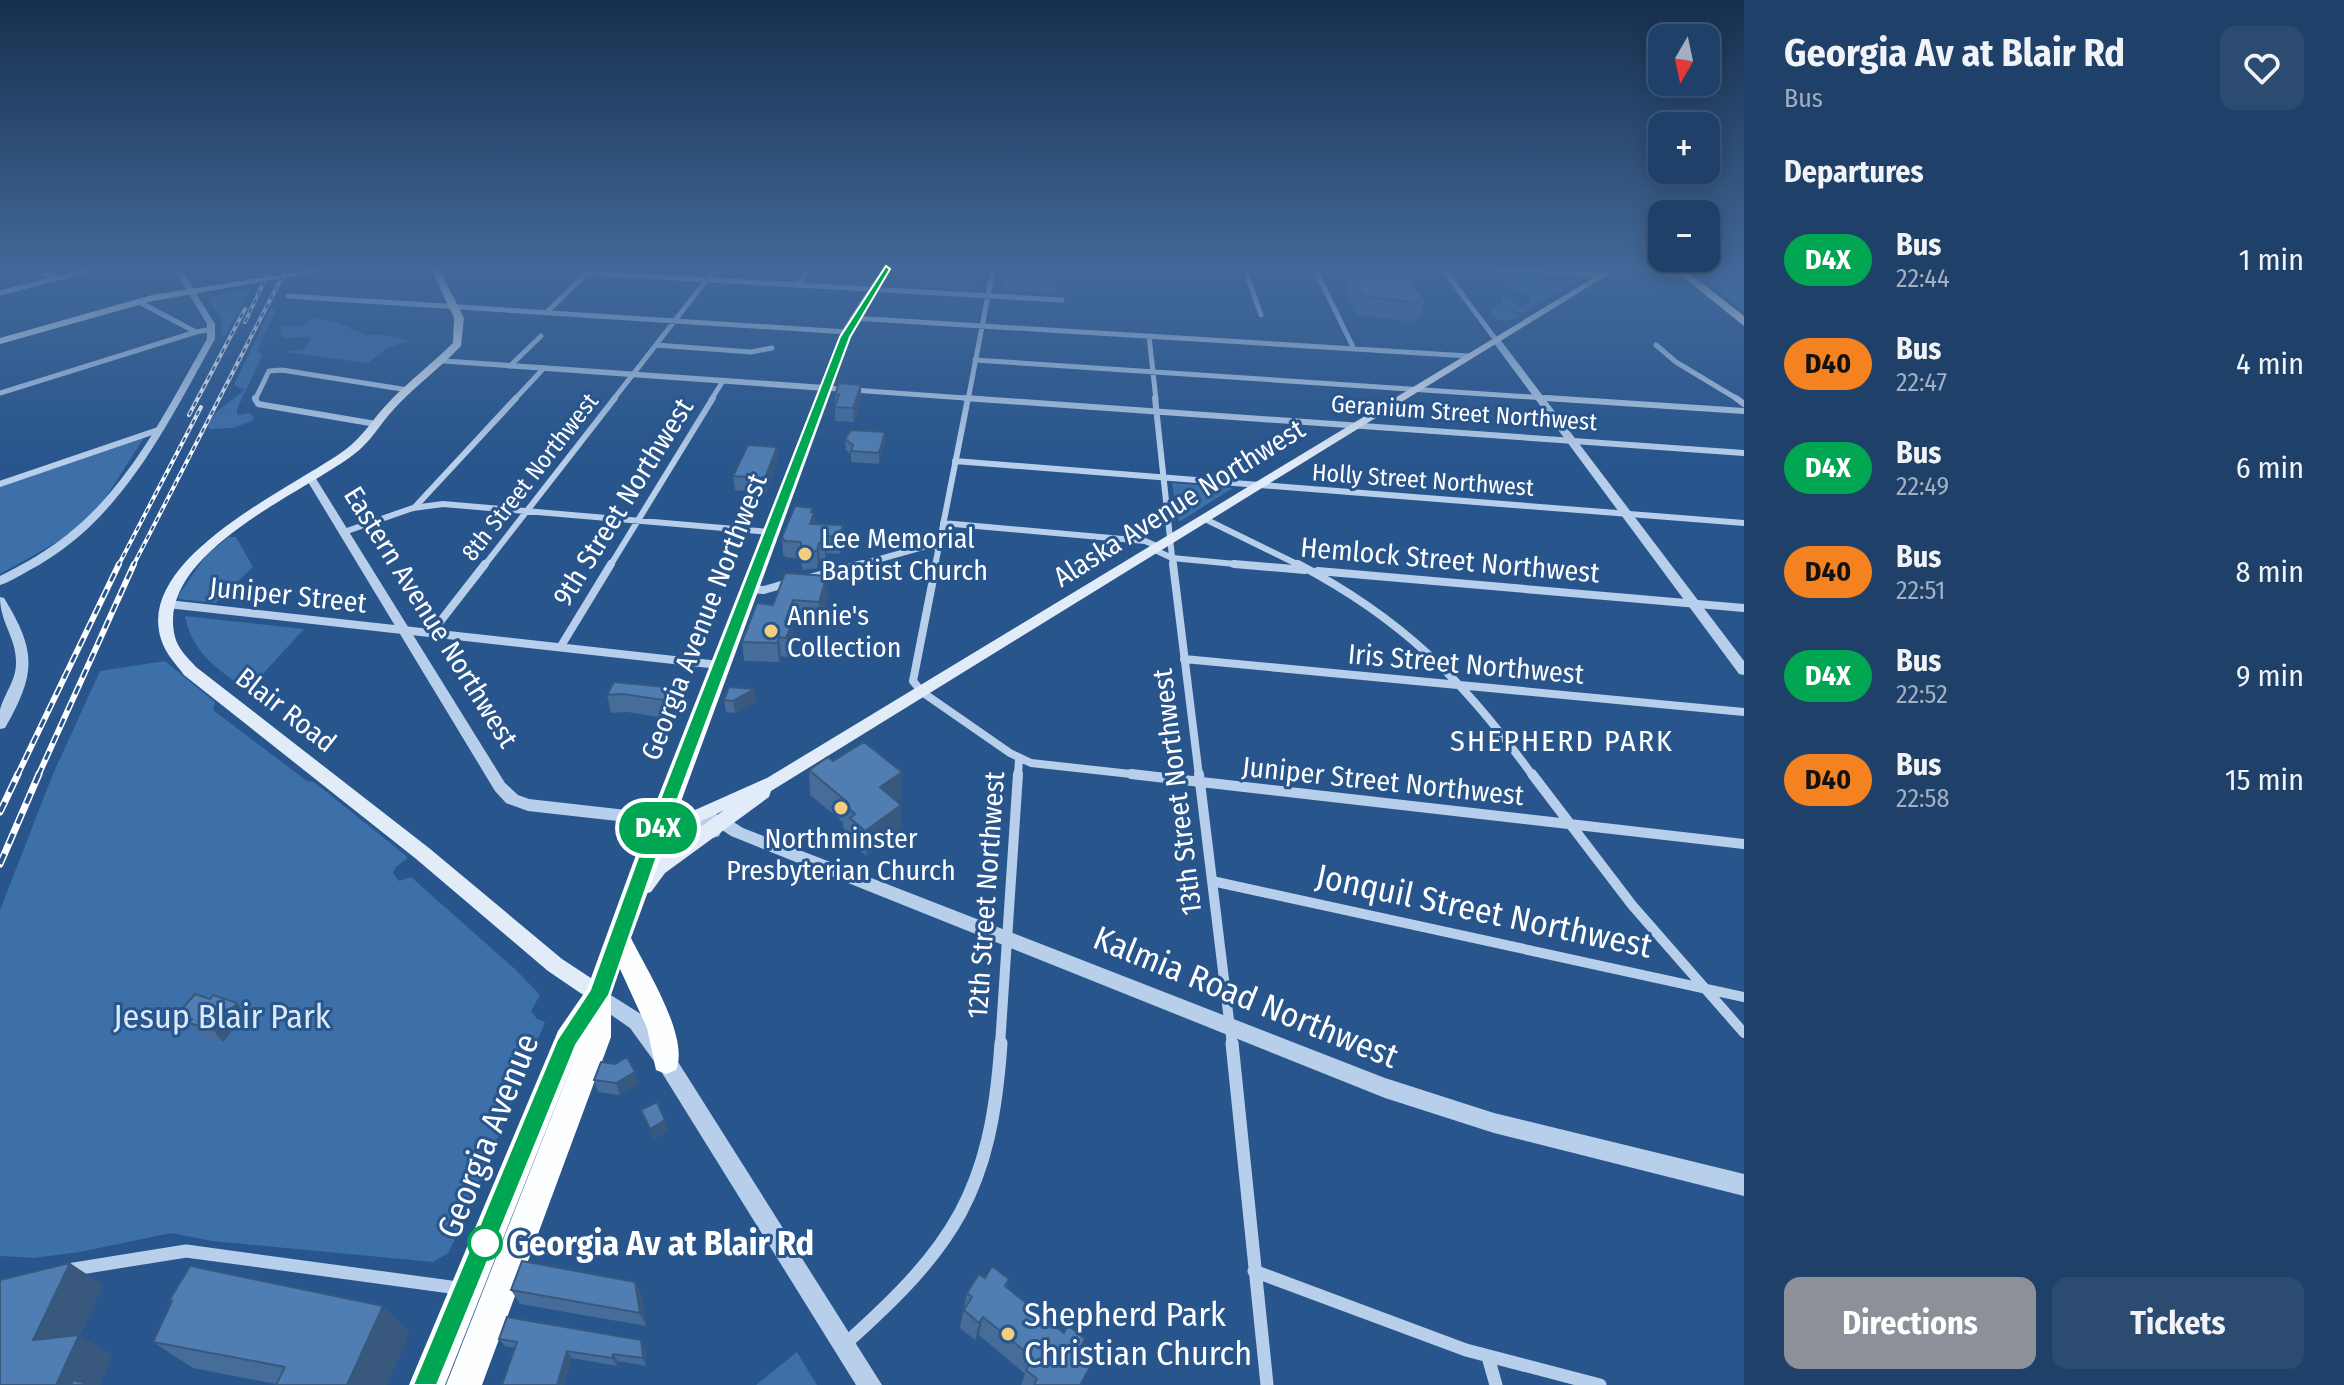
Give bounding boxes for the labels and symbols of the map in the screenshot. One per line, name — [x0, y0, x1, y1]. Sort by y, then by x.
north arrow — [1648, 24, 1720, 96]
street label: 8th Street Northwest — [456, 388, 604, 566]
street label: Geranium Street Northwest — [1330, 390, 1598, 436]
street label: 9th Street Northwest — [546, 392, 701, 612]
street label: Alaska Avenue Northwest — [1047, 412, 1311, 594]
street label: Holly Street Northwest — [1311, 458, 1535, 502]
street label: Georgia Avenue Northwest — [634, 468, 774, 765]
street label: Eastern Avenue Northwest — [337, 480, 525, 754]
place label: Lee Memorial Baptist Church — [821, 522, 988, 587]
street label: Hemlock Street Northwest — [1299, 530, 1602, 590]
marker: Lee Memorial Baptist Church — [796, 545, 814, 563]
street label: Juniper Street — [208, 570, 369, 620]
place label: Annie's Collection — [787, 599, 902, 664]
marker: Annie's Collection — [762, 622, 780, 640]
street label: Iris Street Northwest — [1347, 637, 1586, 691]
street label: Blair Road — [229, 661, 343, 759]
street label: 13th Street Northwest — [1145, 666, 1208, 917]
district label: SHEPHERD PARK — [1450, 723, 1674, 759]
street label: Juniper Street Northwest — [1240, 750, 1526, 812]
street label: 12th Street Northwest — [961, 769, 1011, 1020]
marker: Northminster Presbyterian Church — [832, 799, 850, 817]
line badge: D4X — [612, 802, 704, 854]
place label: Northminster Presbyterian Church — [726, 822, 956, 887]
street label: Jonquil Street Northwest — [1312, 855, 1657, 967]
street label: Kalmia Road Northwest — [1088, 917, 1405, 1077]
park label: Jesup Blair Park — [113, 996, 331, 1037]
street label: Georgia Avenue — [428, 1028, 548, 1244]
place label: Georgia Av at Blair Rd — [509, 1223, 814, 1264]
marker: Georgia Av at Blair Rd — [468, 1226, 502, 1260]
place label: Shepherd Park Christian Church — [1024, 1294, 1252, 1374]
marker: Shepherd Park Christian Church — [999, 1325, 1017, 1343]

